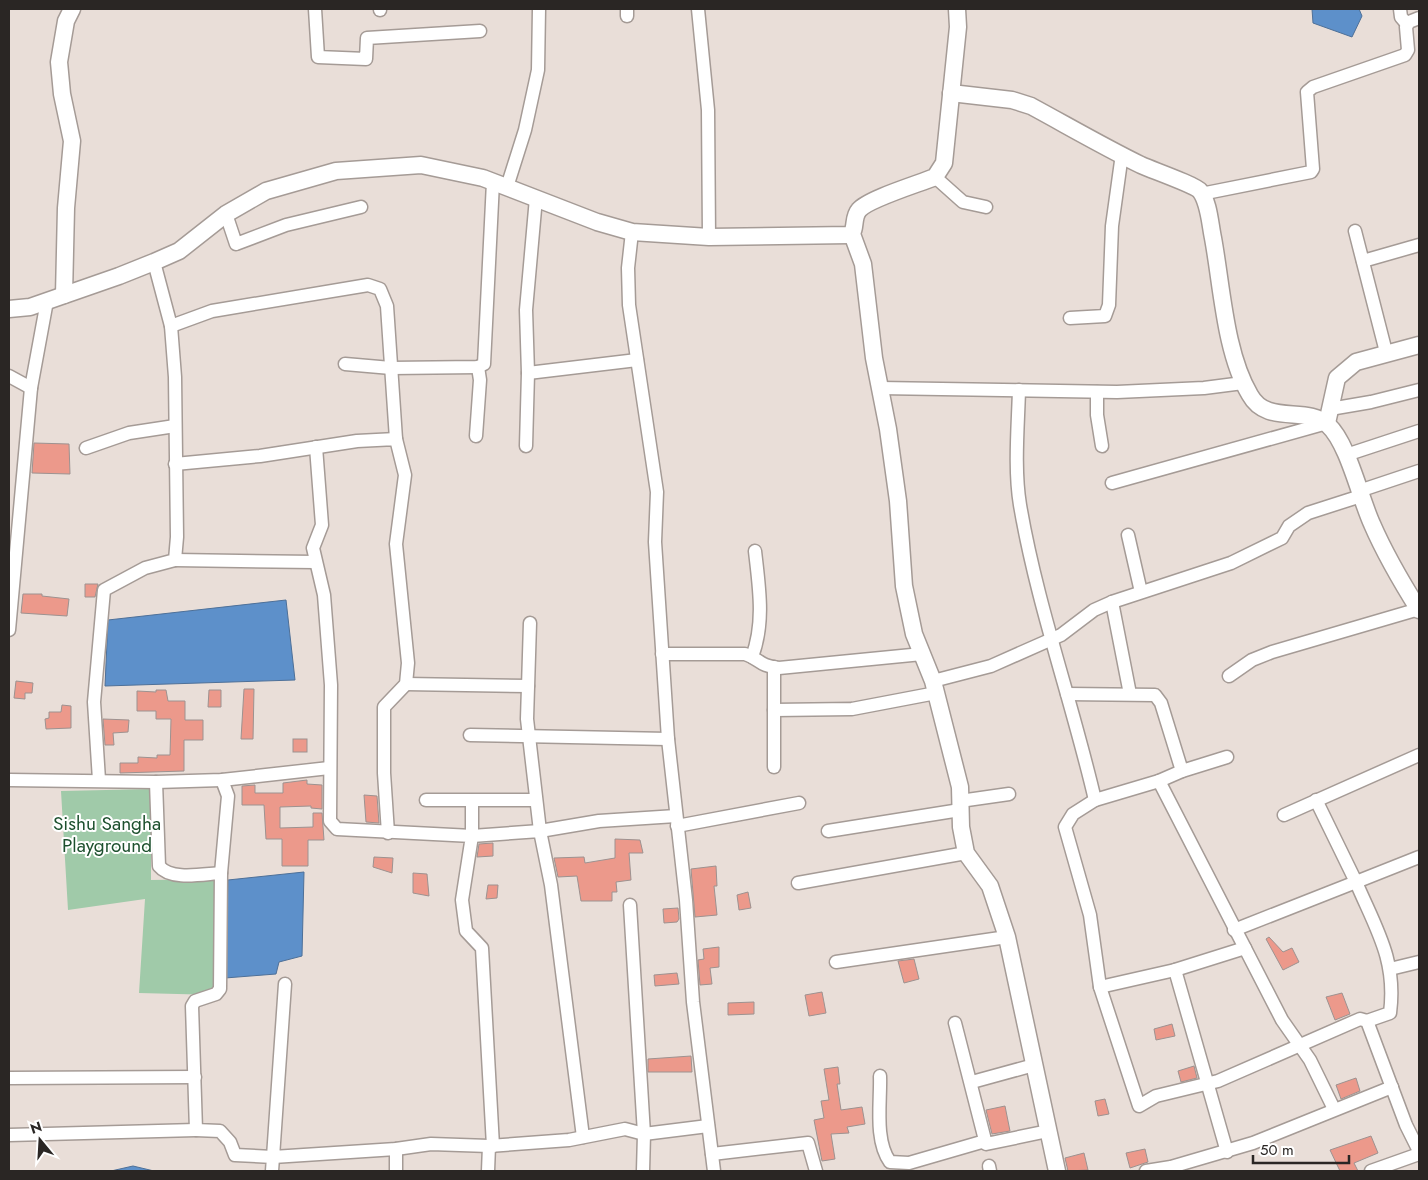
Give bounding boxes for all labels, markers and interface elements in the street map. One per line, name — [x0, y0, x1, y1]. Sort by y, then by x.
park label: Sishu Sangha Playground — [53, 810, 161, 859]
north arrow — [15, 1115, 65, 1165]
text: N — [28, 1116, 44, 1139]
scale bar — [1253, 1132, 1349, 1164]
text: 50 m — [1260, 1139, 1294, 1161]

